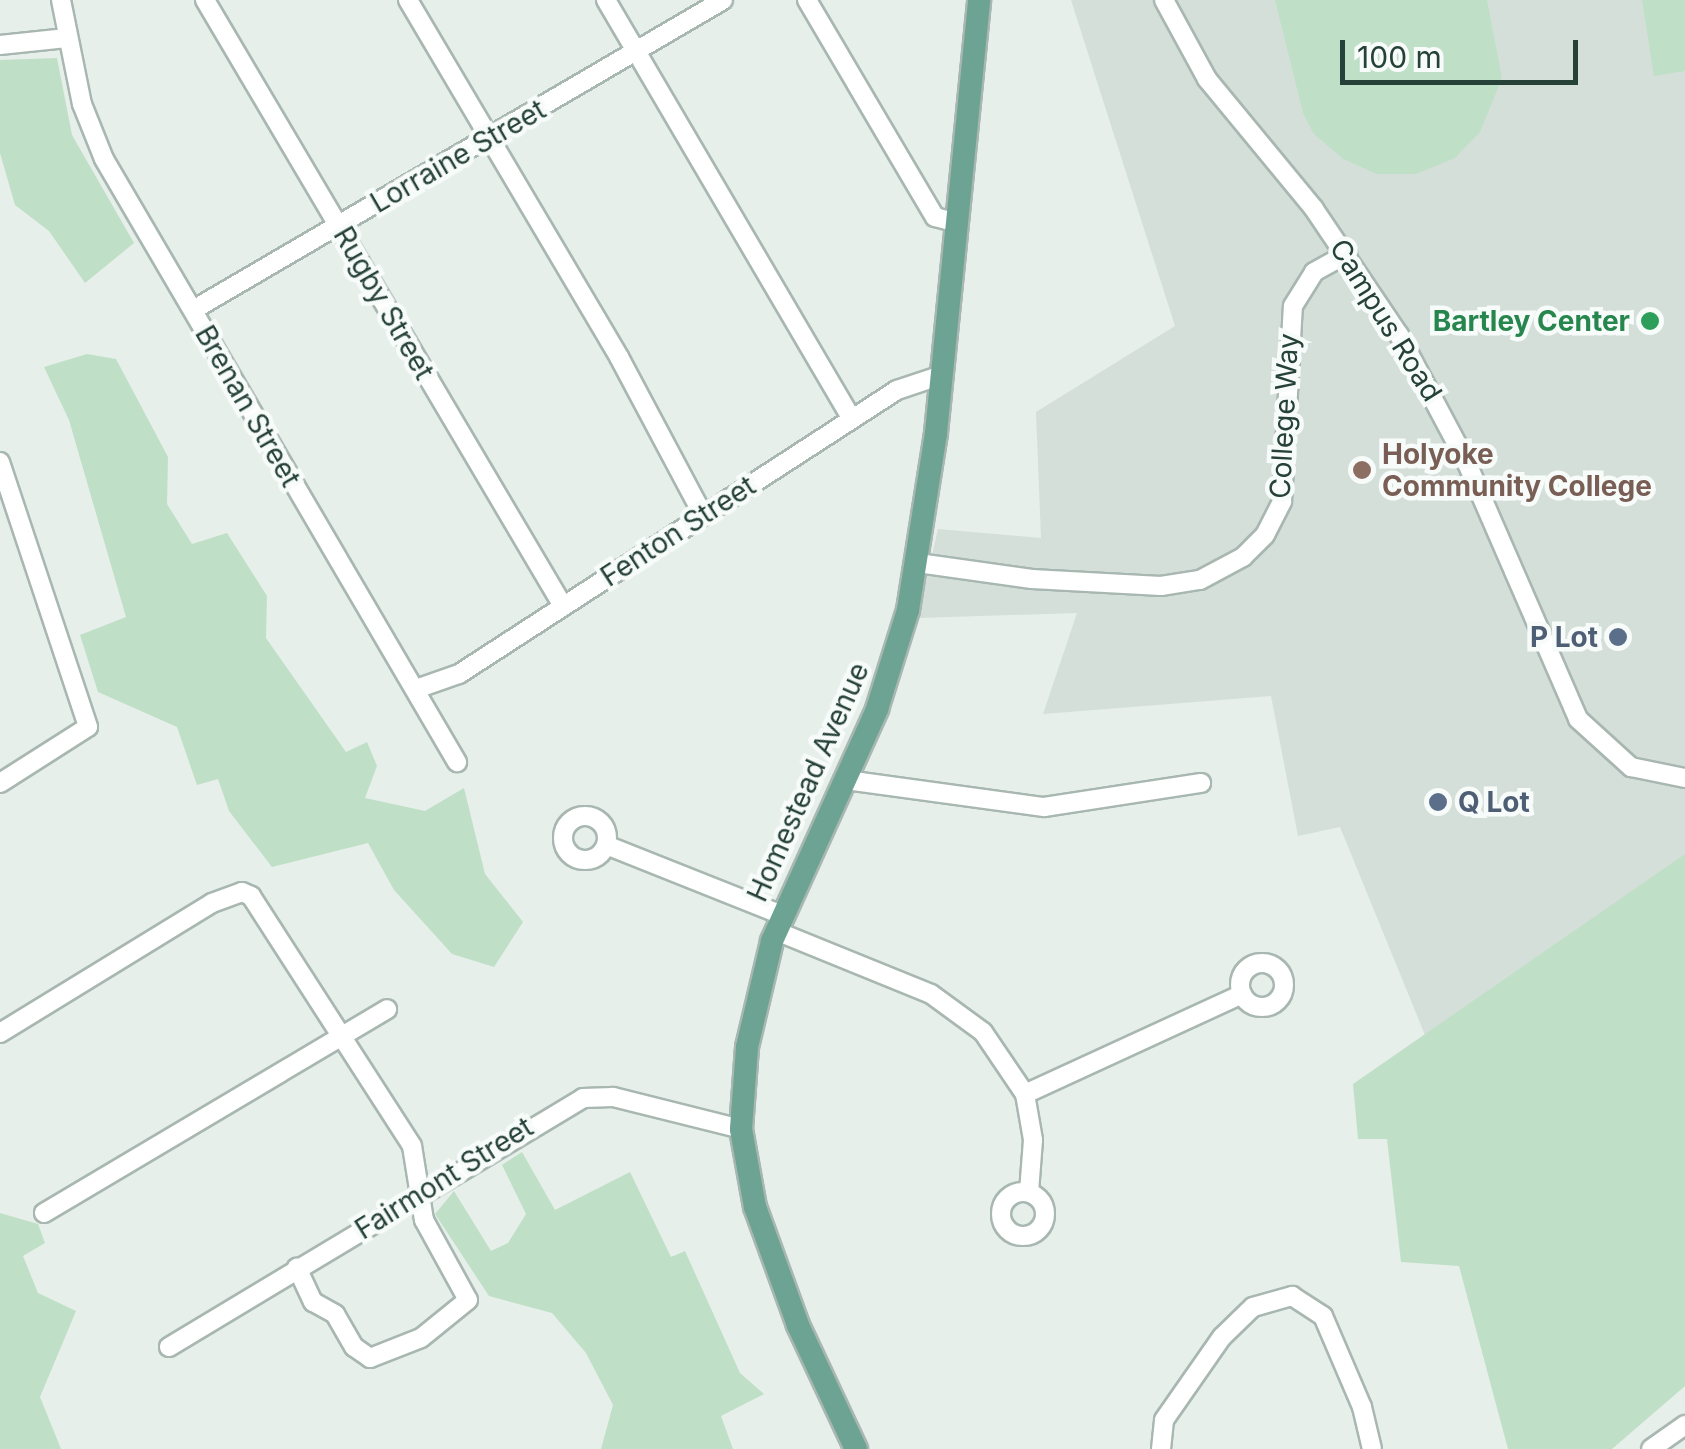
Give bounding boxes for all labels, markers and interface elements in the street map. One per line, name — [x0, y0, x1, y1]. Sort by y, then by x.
scale bar — [1345, 20, 1582, 82]
text: 100 m — [1357, 39, 1442, 75]
street label: Lorraine Street — [365, 92, 551, 220]
street label: Rugby Street — [327, 221, 441, 385]
street label: Campus Road — [1323, 233, 1449, 407]
place label: Bartley Center — [1433, 304, 1630, 338]
marker: Bartley Center — [1639, 310, 1661, 332]
street label: Brenan Street — [188, 319, 308, 493]
street label: College Way — [1263, 332, 1305, 500]
place label: Holyoke Community College — [1382, 437, 1652, 503]
marker: Holyoke Community College — [1351, 459, 1373, 481]
street label: Fenton Street — [594, 469, 762, 593]
place label: P Lot — [1530, 620, 1598, 654]
marker: P Lot — [1607, 626, 1629, 648]
street label: Homestead Avenue — [740, 657, 876, 907]
place label: Q Lot — [1458, 785, 1530, 819]
marker: Q Lot — [1427, 791, 1449, 813]
street label: Fairmont Street — [349, 1110, 539, 1246]

